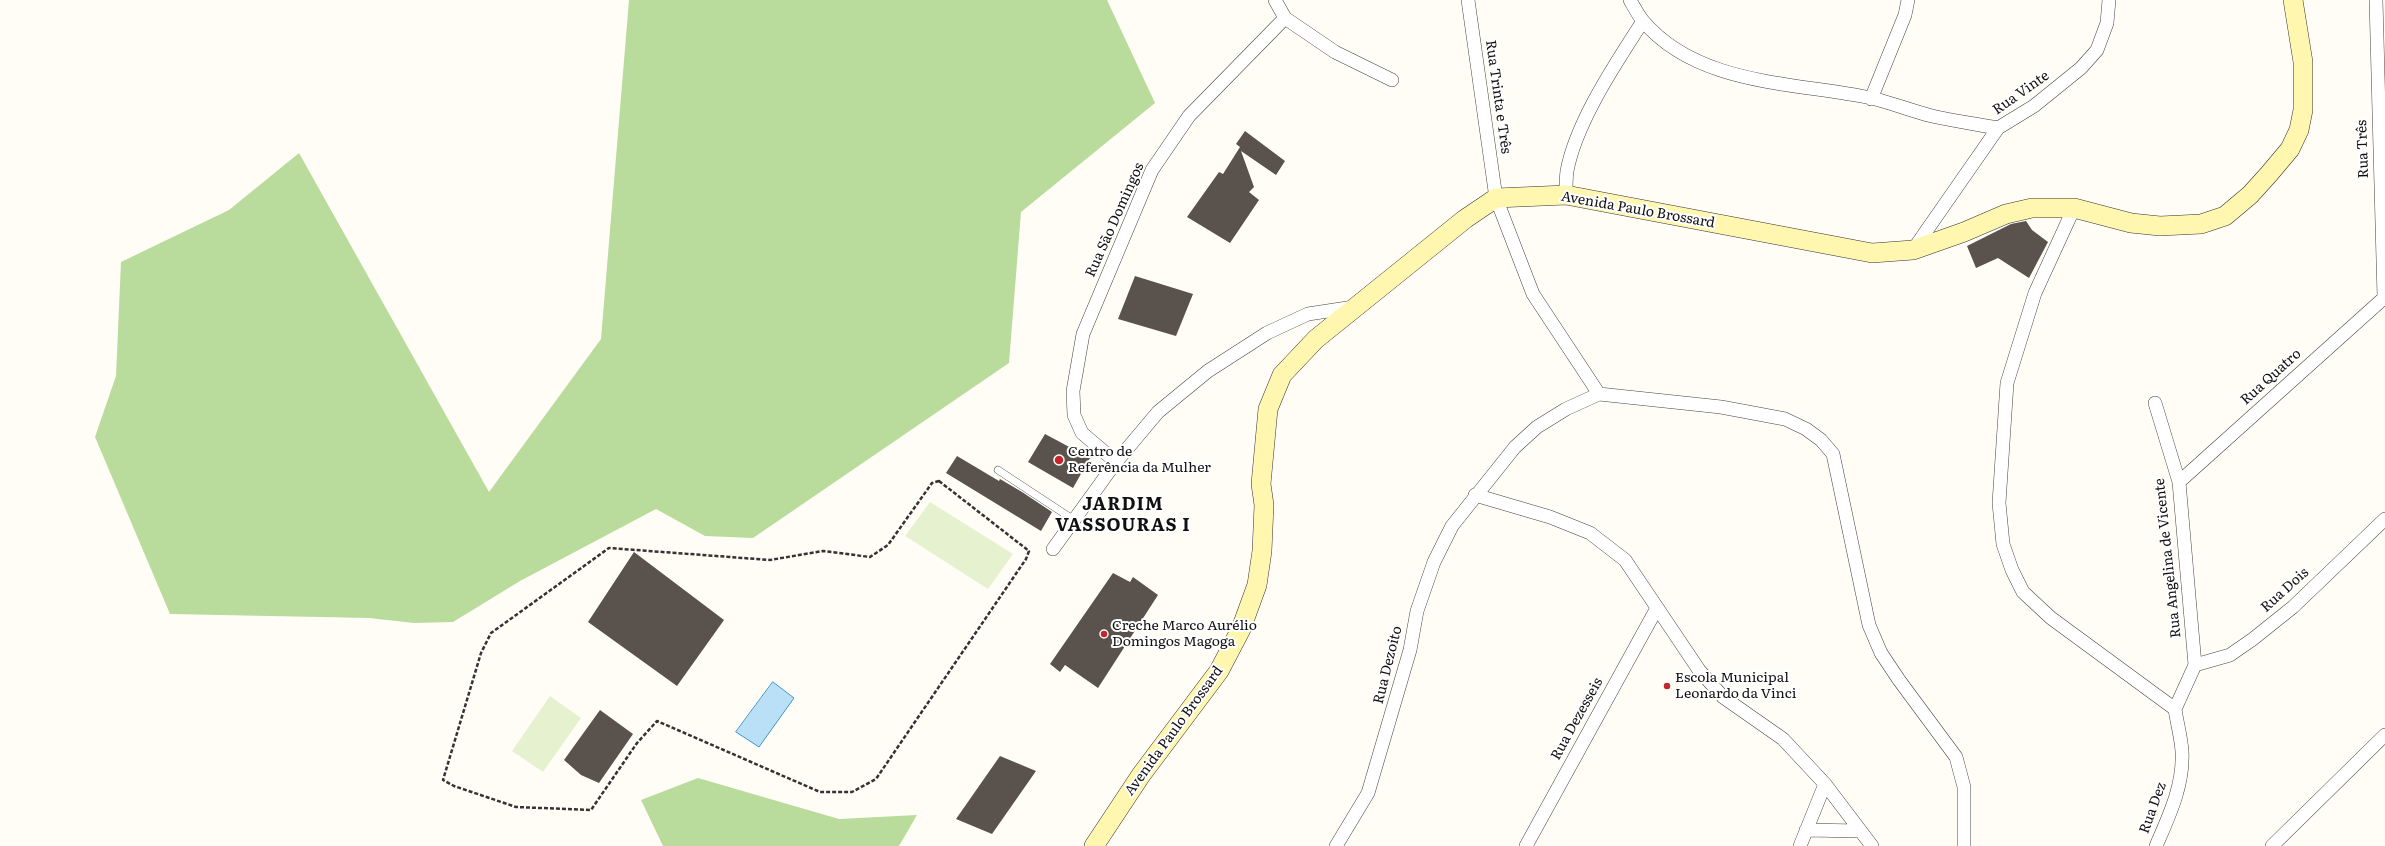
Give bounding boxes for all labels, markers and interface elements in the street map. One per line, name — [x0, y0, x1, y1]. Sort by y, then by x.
street label: Rua Trinta e Três — [1482, 39, 1514, 155]
street label: Rua Vinte — [1989, 67, 2053, 119]
street label: Rua Três — [2354, 119, 2372, 179]
street label: Rua São Domingos — [1082, 160, 1148, 280]
street label: Avenida Paulo Brossard — [1560, 188, 1716, 232]
street label: Rua Quatro — [2237, 346, 2305, 408]
place label: Centro de Referência da Mulher — [1068, 444, 1211, 476]
marker: Centro de Referência da Mulher — [1053, 454, 1065, 466]
street label: Rua Angelina de Vicente — [2151, 477, 2185, 639]
district label: JARDIM VASSOURAS I — [1055, 494, 1191, 536]
street label: Rua Dois — [2258, 564, 2312, 616]
place label: Creche Marco Aurélio Domingos Magoga — [1112, 618, 1257, 650]
street label: Rua Dezoito — [1370, 624, 1406, 706]
marker: Creche Marco Aurélio Domingos Magoga — [1099, 629, 1109, 639]
street label: Avenida Paulo Brossard — [1121, 663, 1227, 799]
place label: Escola Municipal Leonardo da Vinci — [1675, 670, 1796, 702]
street label: Rua Dezesseis — [1547, 675, 1607, 763]
marker: Escola Municipal Leonardo da Vinci — [1662, 681, 1672, 691]
street label: Rua Dez — [2136, 780, 2170, 836]

